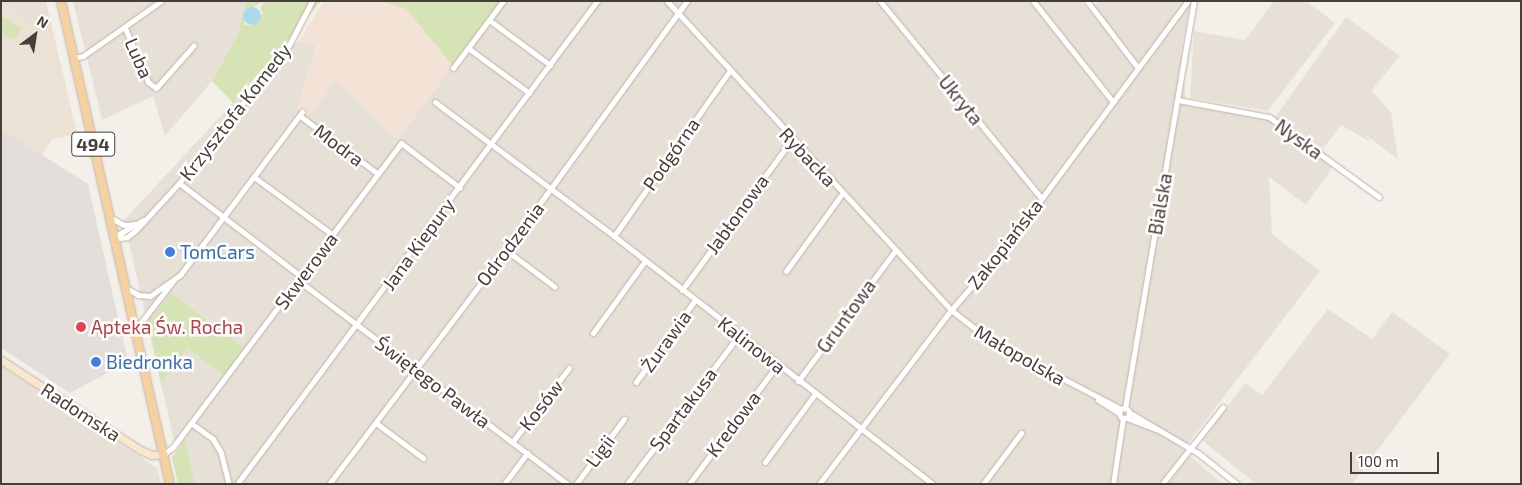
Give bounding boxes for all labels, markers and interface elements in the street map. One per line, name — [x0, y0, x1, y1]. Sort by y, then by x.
north arrow — [10, 10, 60, 60]
text: N — [34, 12, 52, 32]
street label: Luba — [120, 34, 158, 82]
street label: Krzysztofa Komedy — [174, 39, 296, 185]
street label: Ukryta — [934, 70, 988, 130]
street label: Podgórna — [638, 113, 704, 195]
street label: Nyska — [1271, 114, 1327, 164]
street label: Modra — [310, 119, 368, 171]
street label: Rybacka — [775, 123, 841, 191]
road number: 494 — [70, 128, 116, 160]
street label: Jabłonowa — [701, 170, 773, 258]
street label: Bialska — [1143, 171, 1177, 237]
street label: Jana Kiepury — [377, 194, 459, 294]
street label: Zakopiańska — [963, 194, 1047, 294]
street label: Odrodzenia — [471, 198, 549, 290]
street label: Skwerowa — [270, 228, 342, 314]
place label: TomCars — [180, 241, 255, 263]
marker: TomCars — [164, 246, 176, 258]
street label: Gruntowa — [812, 275, 880, 357]
street label: Żurawia — [636, 306, 696, 376]
street label: Kalinowa — [714, 311, 790, 379]
place label: Apteka Św. Rocha — [91, 316, 243, 338]
street label: Małopolska — [970, 320, 1070, 390]
marker: Apteka Św. Rocha — [75, 321, 87, 333]
street label: Świętego Pawła — [371, 331, 495, 433]
place label: Biedronka — [106, 351, 193, 373]
marker: Biedronka — [90, 356, 102, 368]
street label: Spartakusa — [644, 363, 722, 455]
street label: Kosów — [514, 375, 568, 435]
street label: Radomska — [37, 378, 125, 446]
street label: Kredowa — [701, 387, 765, 461]
street label: Ligii — [581, 430, 619, 472]
scale bar — [1352, 442, 1441, 474]
text: 100 m — [1358, 452, 1399, 470]

